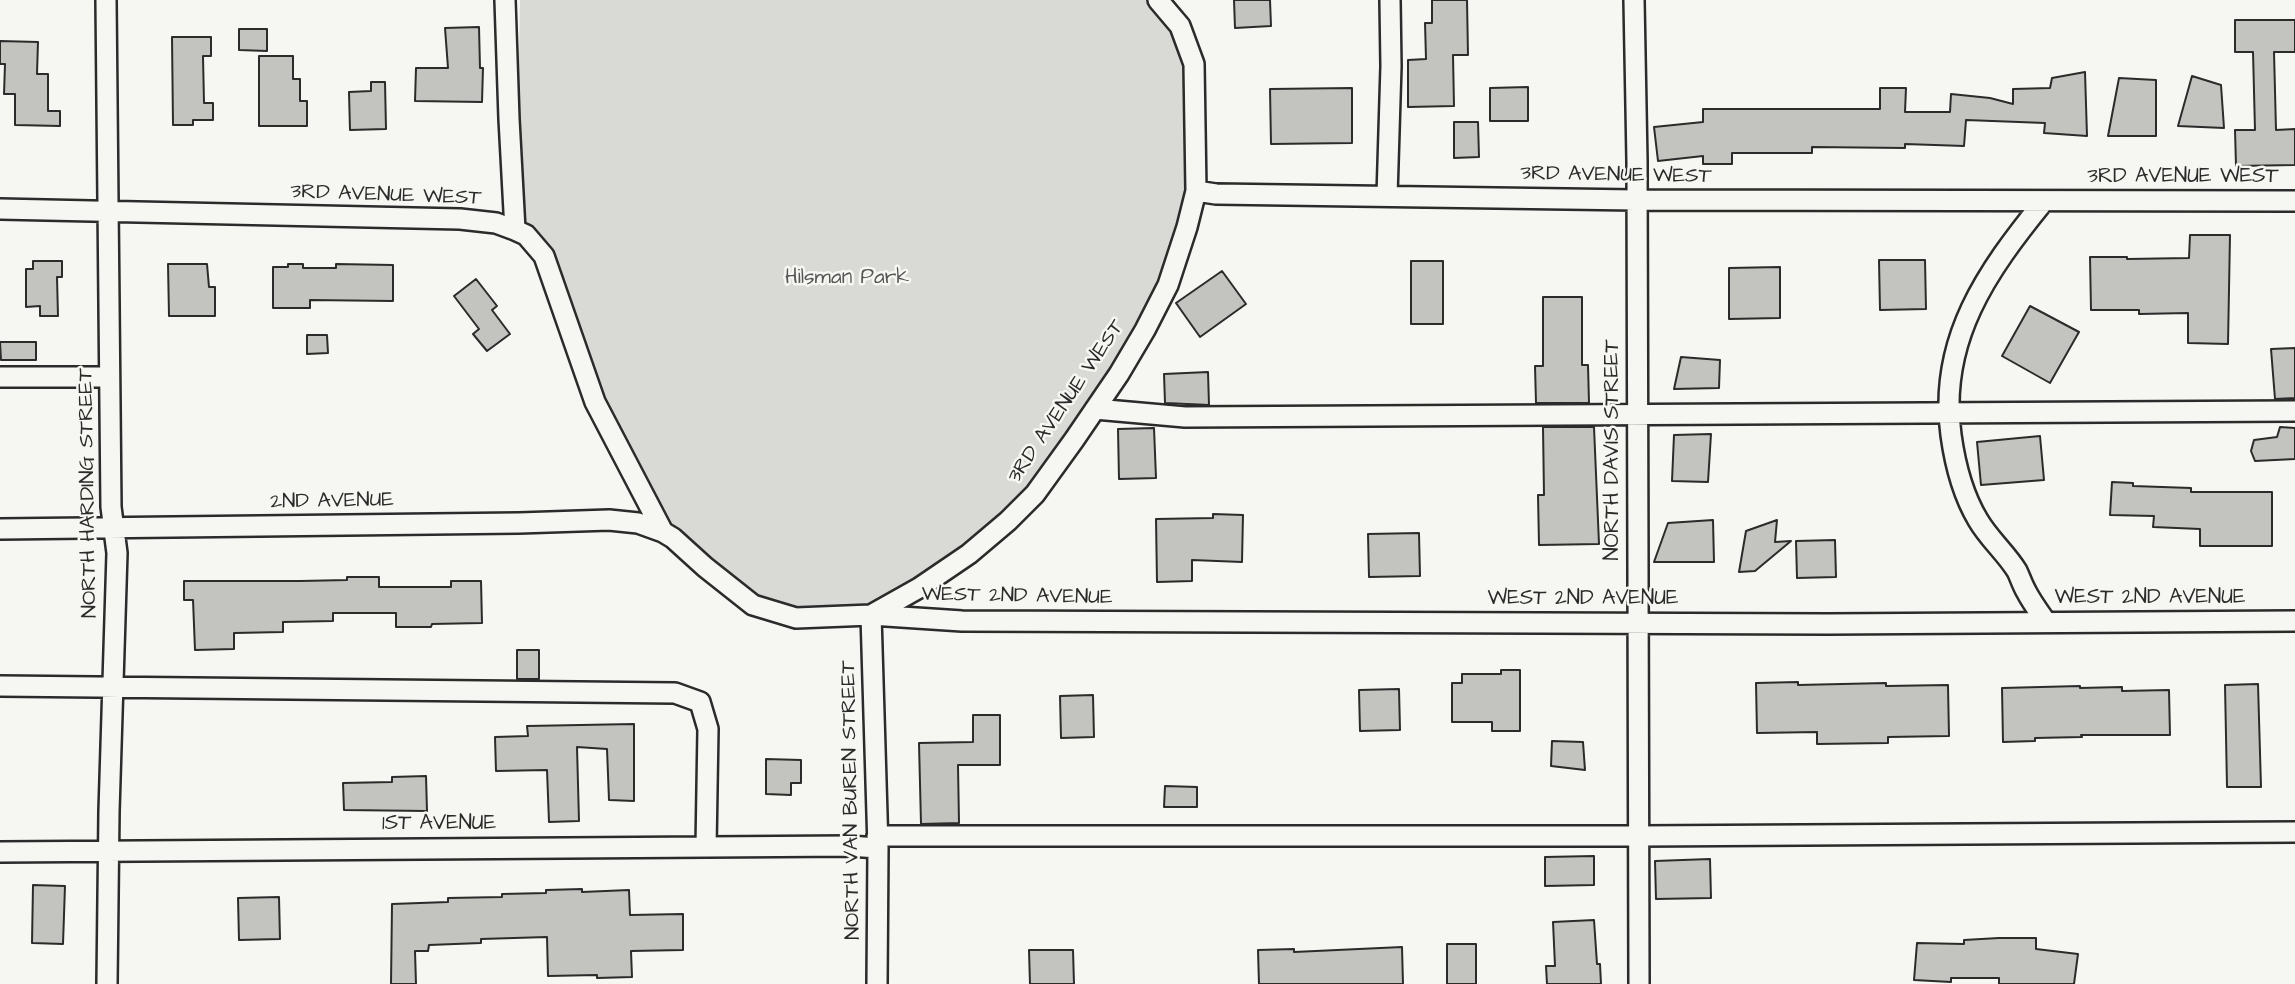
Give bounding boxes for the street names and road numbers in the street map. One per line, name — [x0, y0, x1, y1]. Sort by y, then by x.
street label: 3RD AVENUE WEST — [1520, 162, 1712, 190]
street label: 3RD AVENUE WEST — [2087, 165, 2279, 191]
street label: 3RD AVENUE WEST — [290, 180, 482, 212]
street label: 3RD AVENUE WEST — [1003, 316, 1131, 488]
street label: NORTH DAVIS STREET — [1601, 339, 1627, 561]
street label: NORTH HARDING STREET — [74, 368, 104, 618]
street label: 2ND AVENUE — [270, 488, 394, 516]
street label: WEST 2ND AVENUE — [921, 583, 1113, 611]
street label: WEST 2ND AVENUE — [2055, 586, 2245, 612]
street label: WEST 2ND AVENUE — [1488, 587, 1678, 613]
street label: NORTH VAN BUREN STREET — [837, 660, 867, 940]
street label: 1ST AVENUE — [382, 812, 496, 838]

